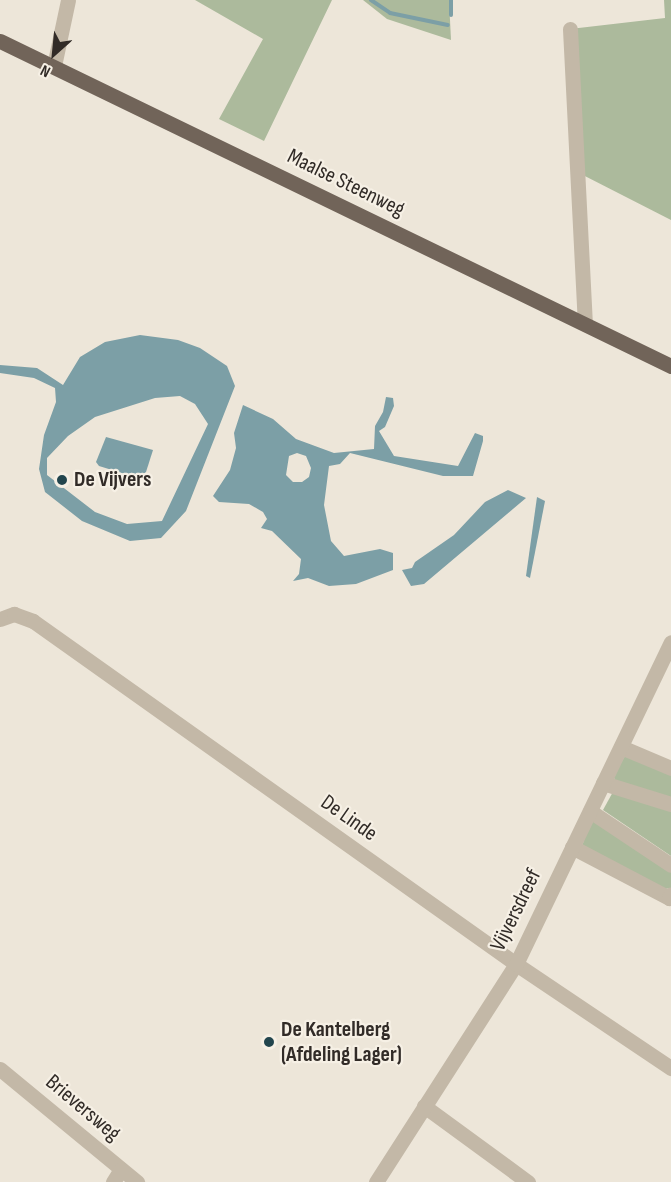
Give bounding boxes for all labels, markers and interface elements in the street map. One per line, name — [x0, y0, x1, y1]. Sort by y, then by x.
north arrow — [24, 24, 84, 84]
text: N — [37, 60, 54, 81]
street label: Maalse Steenweg — [283, 143, 409, 223]
place label: De Vijvers — [74, 467, 151, 493]
marker: De Vijvers — [55, 473, 69, 487]
street label: De Linde — [316, 789, 382, 847]
street label: Vijversdreef — [485, 865, 547, 955]
place label: De Kantelberg (Afdeling Lager) — [281, 1016, 402, 1068]
marker: De Kantelberg (Afdeling Lager) — [262, 1035, 276, 1049]
street label: Brieversweg — [40, 1069, 126, 1147]

